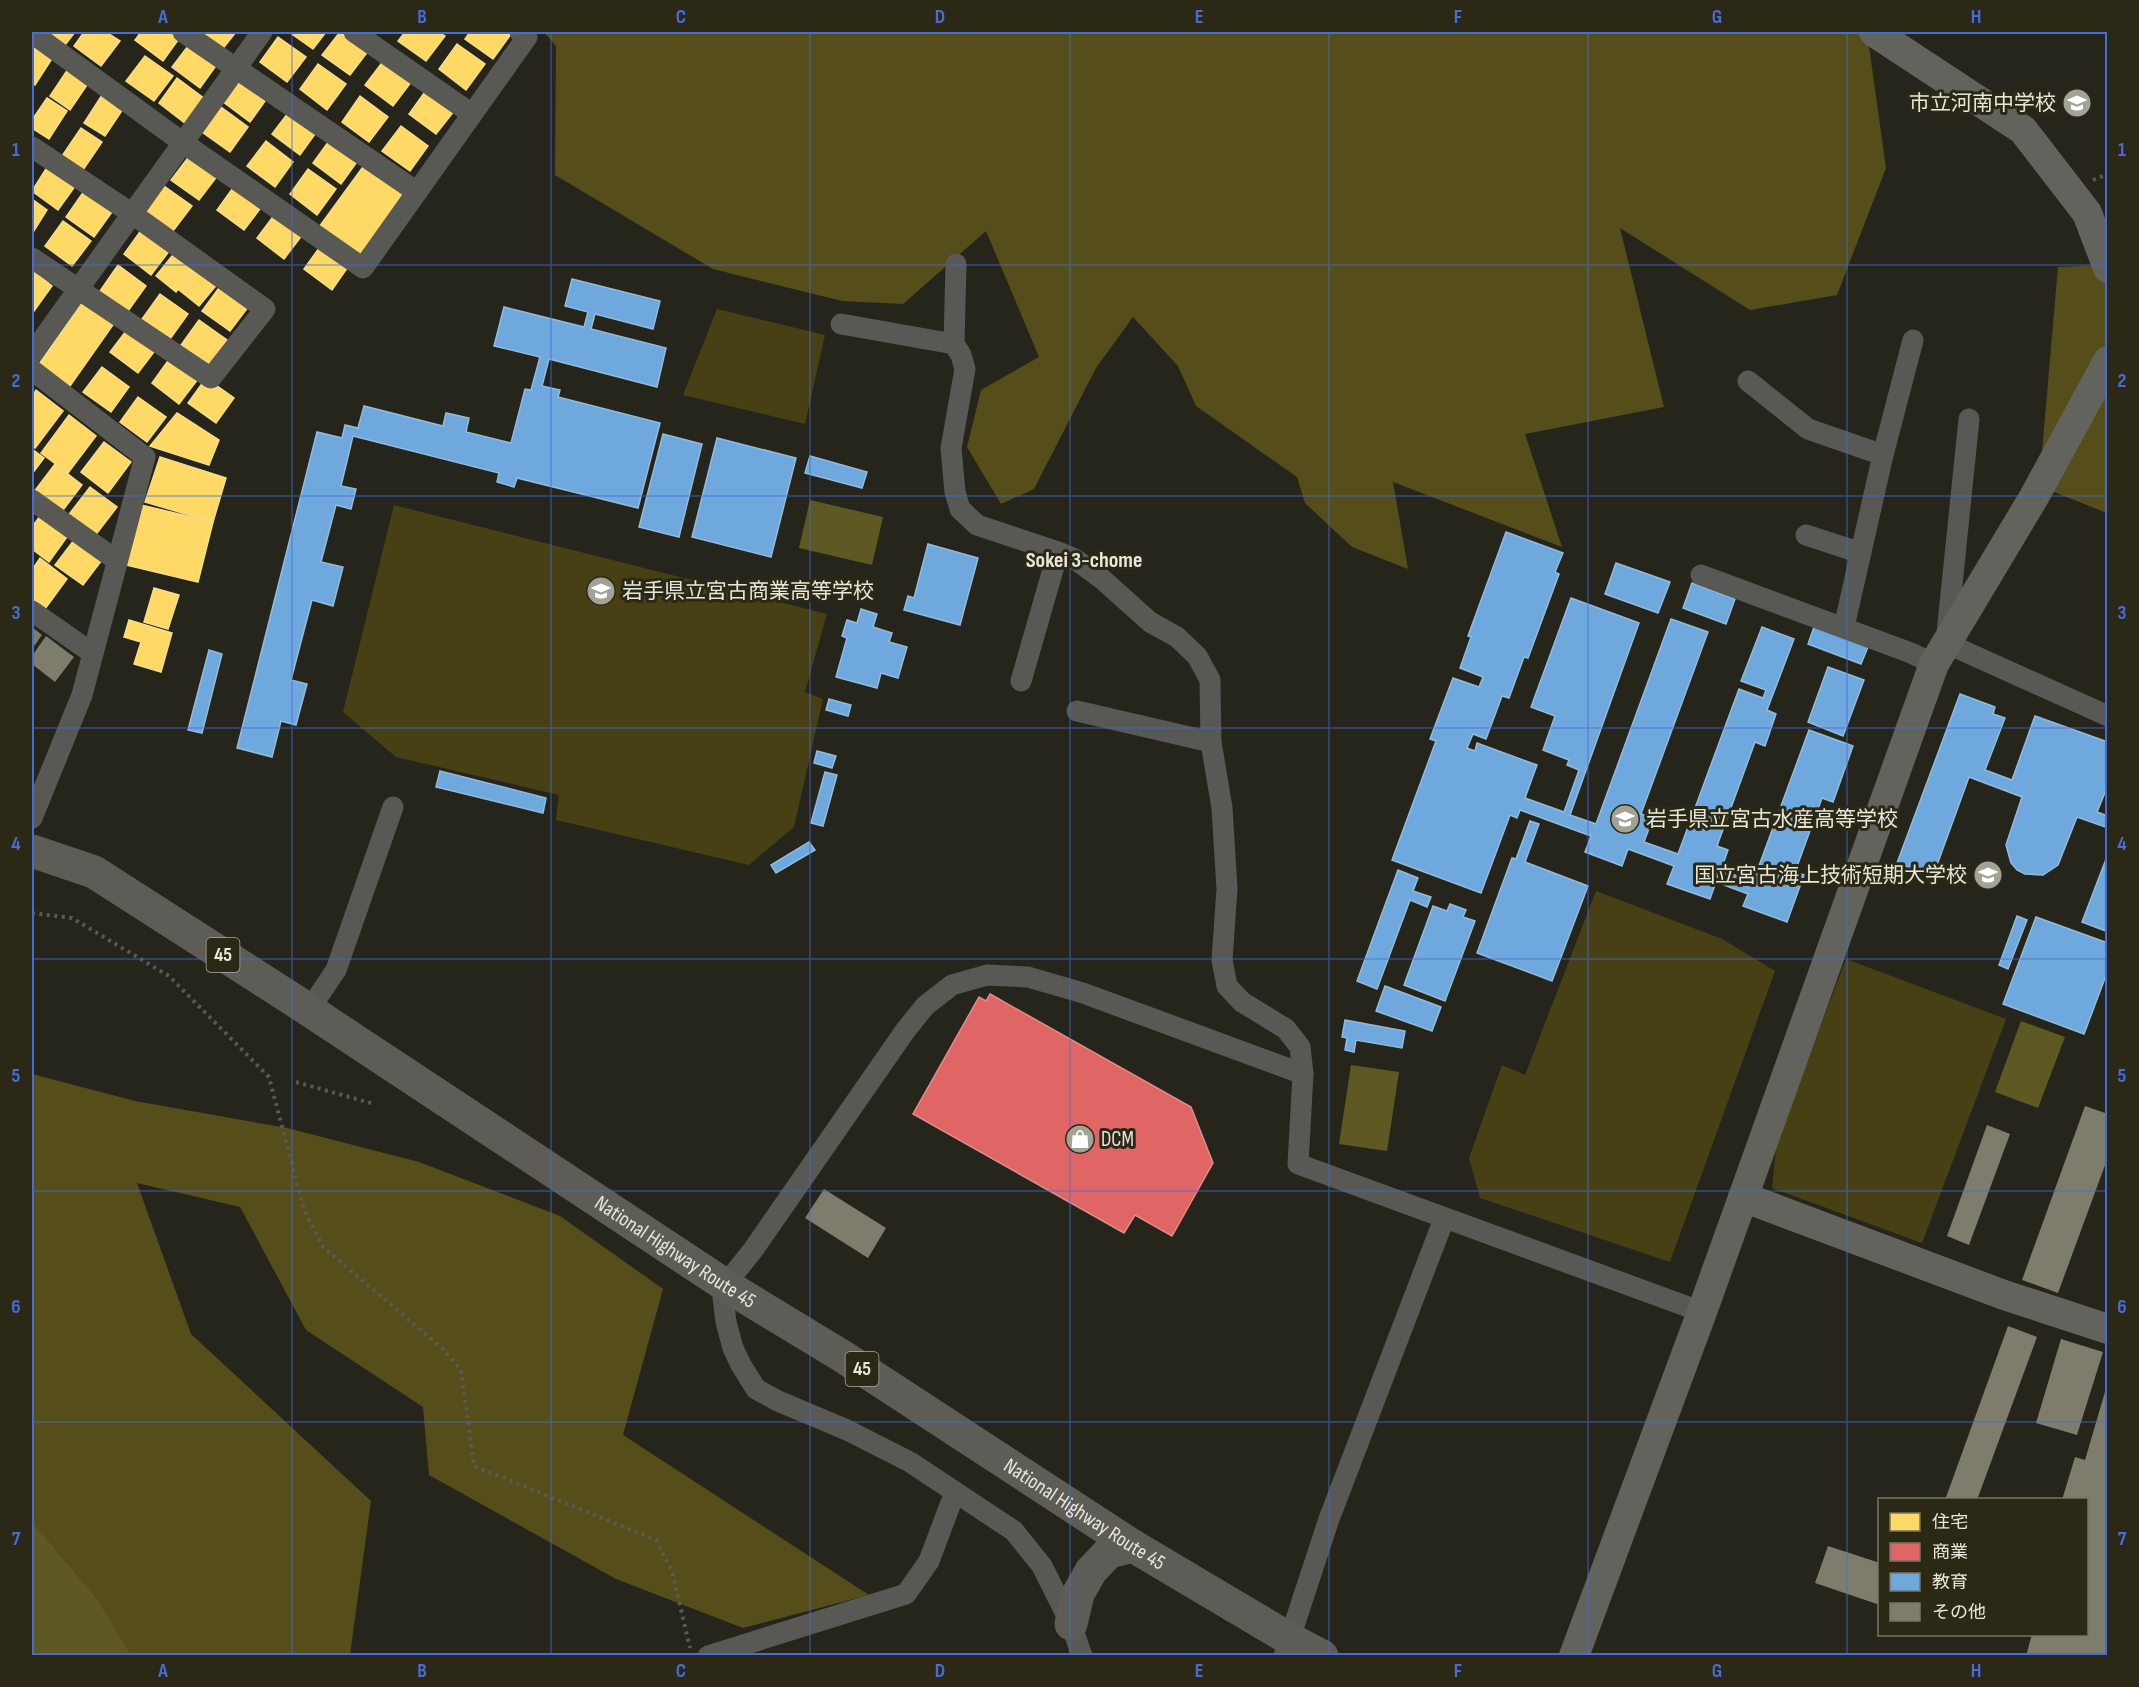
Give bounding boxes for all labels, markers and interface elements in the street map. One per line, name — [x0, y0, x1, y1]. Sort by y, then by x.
text: A — [157, 5, 168, 29]
text: B — [417, 5, 427, 29]
text: C — [676, 5, 686, 29]
text: D — [935, 5, 945, 29]
text: E — [1195, 5, 1203, 29]
text: F — [1454, 5, 1462, 29]
text: G — [1712, 5, 1722, 29]
text: H — [1971, 5, 1981, 29]
school or university icon: 市立河南中学校 — [2061, 87, 2093, 119]
place label: 市立河南中学校 — [1909, 91, 2056, 116]
text: 1 — [12, 138, 20, 162]
text: 1 — [2118, 138, 2126, 162]
text: 2 — [12, 369, 20, 393]
text: 2 — [2118, 369, 2126, 393]
district label: Sokei 3-chome — [1026, 547, 1142, 574]
school or university icon: 岩手県立宮古商業高等学校 — [585, 575, 617, 607]
place label: 岩手県立宮古商業高等学校 — [622, 579, 874, 604]
text: 3 — [12, 601, 21, 625]
text: 3 — [2118, 601, 2127, 625]
school or university icon: 岩手県立宮古水産高等学校 — [1609, 803, 1641, 835]
place label: 岩手県立宮古水産高等学校 — [1646, 807, 1898, 832]
text: 4 — [11, 832, 21, 856]
text: 4 — [2117, 832, 2127, 856]
school or university icon: 国立宮古海上技術短期大学校 — [1972, 859, 2004, 891]
place label: 国立宮古海上技術短期大学校 — [1694, 863, 1967, 888]
road number: 45 — [206, 938, 240, 972]
text: 5 — [12, 1064, 21, 1088]
text: 5 — [2118, 1064, 2127, 1088]
shop icon: DCM — [1064, 1123, 1096, 1155]
place label: DCM — [1101, 1127, 1134, 1152]
street label: National Highway Route 45 — [590, 1190, 761, 1313]
text: 6 — [11, 1295, 21, 1319]
text: 6 — [2117, 1295, 2127, 1319]
road number: 45 — [846, 1352, 878, 1386]
street label: National Highway Route 45 — [999, 1453, 1170, 1575]
legend — [1878, 1498, 2088, 1636]
text: 住宅 — [1932, 1512, 1968, 1533]
text: 7 — [12, 1527, 21, 1551]
text: 7 — [2118, 1527, 2127, 1551]
text: 商業 — [1932, 1542, 1968, 1563]
text: 教育 — [1932, 1572, 1968, 1593]
text: その他 — [1932, 1602, 1986, 1623]
text: A — [157, 1659, 168, 1683]
text: B — [417, 1659, 427, 1683]
text: C — [676, 1659, 686, 1683]
text: D — [935, 1659, 945, 1683]
text: E — [1195, 1659, 1203, 1683]
text: F — [1454, 1659, 1462, 1683]
text: G — [1712, 1659, 1722, 1683]
text: H — [1971, 1659, 1981, 1683]

